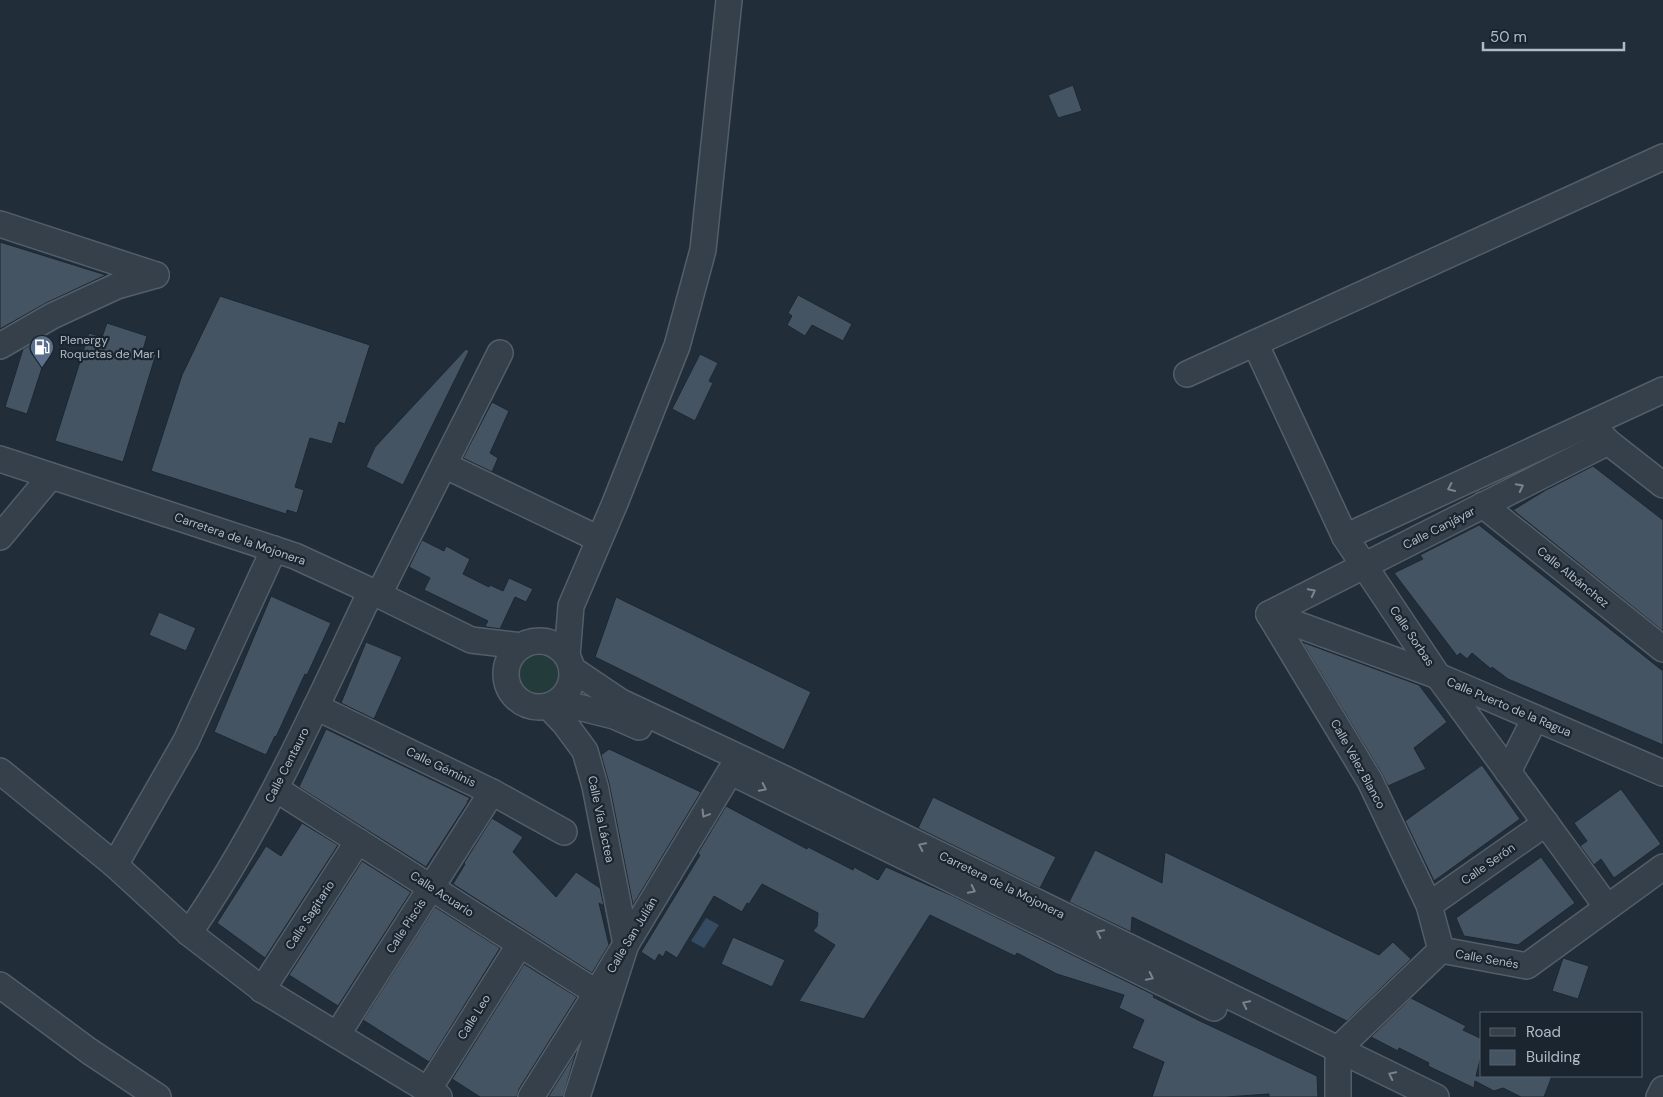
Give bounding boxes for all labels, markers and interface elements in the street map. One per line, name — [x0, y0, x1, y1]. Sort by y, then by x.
scale bar — [1483, 20, 1624, 52]
text: 50 m — [1490, 27, 1527, 47]
place label: Plenergy Roquetas de Mar I — [60, 332, 160, 362]
fuel station icon: Plenergy Roquetas de Mar I — [29, 334, 55, 368]
one-way arrow — [1447, 482, 1456, 492]
one-way arrow — [1514, 483, 1523, 493]
street label: Calle Canjáyar — [1400, 503, 1478, 553]
street label: Carretera de la Mojonera — [172, 509, 308, 569]
street label: Calle Albánchez — [1534, 543, 1612, 611]
one-way arrow — [1307, 588, 1316, 598]
street label: Calle Sorbas — [1386, 603, 1438, 669]
street label: Calle Puerto de la Ragua — [1444, 673, 1574, 741]
street label: Calle Vélez Blanco — [1327, 716, 1389, 812]
street label: Calle Centauro — [261, 725, 313, 805]
street label: Calle Géminis — [403, 743, 479, 791]
street label: Calle Vía Láctea — [584, 774, 618, 864]
one-way arrow — [758, 782, 767, 793]
one-way arrow — [702, 809, 712, 818]
street label: Calle Serón — [1458, 839, 1518, 888]
one-way arrow — [919, 842, 928, 852]
street label: Carretera de la Mojonera — [937, 848, 1067, 922]
street label: Calle Acuario — [407, 867, 477, 921]
street label: Calle Sagitario — [282, 877, 338, 953]
one-way arrow — [967, 884, 976, 894]
street label: Calle San Julián — [603, 894, 661, 976]
street label: Calle Piscis — [382, 896, 430, 956]
one-way arrow — [1096, 928, 1105, 939]
street label: Calle Senés — [1454, 946, 1520, 972]
one-way arrow — [1145, 970, 1154, 981]
street label: Calle Leo — [454, 991, 494, 1043]
one-way arrow — [1242, 1000, 1251, 1010]
legend — [1480, 1012, 1643, 1077]
text: Road — [1526, 1022, 1561, 1042]
text: Building — [1526, 1047, 1581, 1067]
one-way arrow — [1388, 1071, 1397, 1082]

